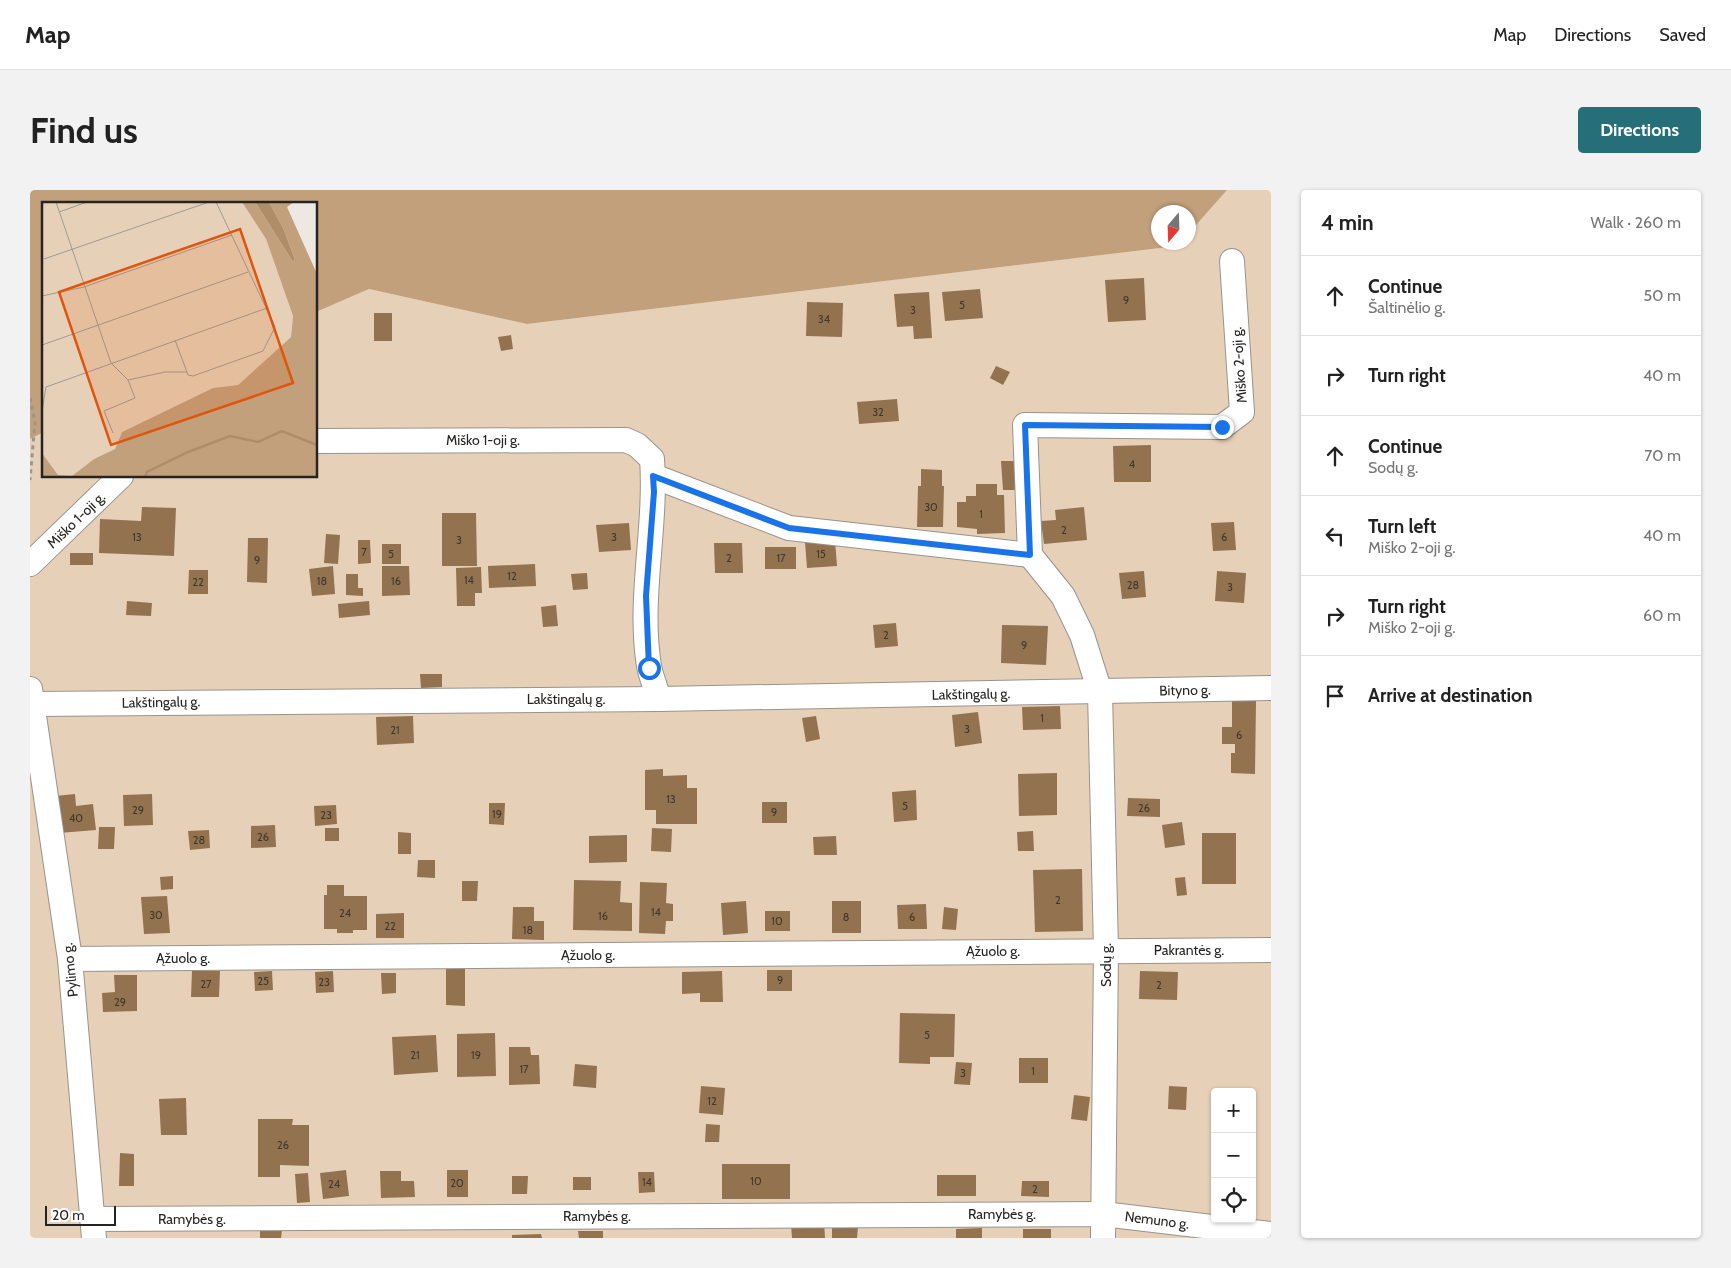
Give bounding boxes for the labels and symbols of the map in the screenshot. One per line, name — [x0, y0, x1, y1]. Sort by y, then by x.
inset map — [42, 202, 318, 478]
north arrow — [1151, 205, 1196, 250]
house number: 9 — [1123, 293, 1129, 307]
house number: 5 — [959, 298, 965, 312]
house number: 3 — [910, 303, 916, 317]
house number: 34 — [818, 312, 831, 326]
street label: Miško 2-oji g. — [1227, 326, 1251, 404]
house number: 32 — [872, 405, 884, 419]
route end — [1211, 416, 1234, 439]
street label: Miško 1-oji g. — [446, 431, 520, 449]
house number: 4 — [1129, 457, 1136, 471]
street label: Miško 1-oji g. — [43, 488, 109, 552]
house number: 30 — [924, 500, 938, 514]
house number: 1 — [979, 507, 983, 521]
house number: 2 — [1061, 523, 1067, 537]
house number: 13 — [132, 530, 142, 544]
house number: 3 — [611, 530, 617, 544]
house number: 6 — [1221, 530, 1227, 544]
house number: 3 — [456, 533, 462, 547]
house number: 7 — [361, 545, 367, 559]
house number: 5 — [388, 547, 394, 561]
house number: 15 — [816, 547, 826, 561]
house number: 2 — [726, 551, 732, 565]
house number: 17 — [776, 551, 786, 565]
house number: 9 — [254, 553, 260, 567]
house number: 12 — [507, 569, 517, 583]
house number: 14 — [464, 573, 475, 587]
house number: 18 — [317, 574, 327, 588]
house number: 16 — [391, 574, 401, 588]
house number: 22 — [192, 575, 204, 589]
house number: 28 — [1127, 578, 1139, 592]
house number: 3 — [1227, 580, 1233, 594]
house number: 2 — [883, 628, 889, 642]
house number: 9 — [1021, 638, 1027, 652]
route start — [638, 657, 661, 680]
street label: Bityno g. — [1159, 681, 1211, 699]
street label: Lakštingalų g. — [932, 684, 1011, 704]
street label: Lakštingalų g. — [527, 690, 605, 708]
street label: Lakštingalų g. — [122, 692, 201, 712]
house number: 1 — [1040, 711, 1044, 725]
house number: 3 — [964, 722, 970, 736]
house number: 21 — [390, 723, 400, 737]
house number: 6 — [1236, 728, 1242, 742]
house number: 13 — [666, 792, 676, 806]
house number: 5 — [902, 799, 908, 813]
house number: 26 — [1138, 801, 1150, 815]
house number: 29 — [132, 803, 144, 817]
house number: 9 — [771, 805, 777, 819]
house number: 19 — [492, 807, 502, 821]
house number: 23 — [320, 808, 332, 822]
house number: 40 — [69, 811, 83, 825]
house number: 26 — [257, 830, 269, 844]
house number: 28 — [193, 833, 205, 847]
house number: 2 — [1055, 893, 1061, 907]
house number: 14 — [651, 905, 662, 919]
house number: 24 — [339, 906, 352, 920]
house number: 30 — [149, 908, 163, 922]
house number: 16 — [598, 909, 608, 923]
house number: 8 — [843, 910, 849, 924]
house number: 6 — [909, 910, 915, 924]
house number: 10 — [771, 914, 783, 928]
house number: 22 — [384, 919, 396, 933]
house number: 18 — [523, 923, 533, 937]
street label: Pakrantės g. — [1154, 941, 1224, 959]
street label: Pylimo g. — [58, 942, 82, 998]
street label: Ąžuolo g. — [966, 942, 1020, 960]
street label: Sodų g. — [1097, 943, 1115, 987]
street label: Ąžuolo g. — [561, 946, 615, 964]
street label: Ąžuolo g. — [156, 949, 210, 967]
house number: 9 — [777, 973, 783, 987]
house number: 25 — [257, 974, 269, 988]
house number: 23 — [318, 975, 330, 989]
house number: 27 — [200, 977, 212, 991]
house number: 2 — [1156, 978, 1162, 992]
house number: 29 — [114, 995, 126, 1009]
house number: 5 — [924, 1028, 930, 1042]
house number: 21 — [410, 1048, 420, 1062]
house number: 19 — [471, 1048, 481, 1062]
house number: 17 — [519, 1062, 529, 1076]
house number: 1 — [1031, 1064, 1035, 1078]
house number: 3 — [960, 1066, 966, 1080]
house number: 12 — [707, 1094, 717, 1108]
house number: 26 — [277, 1138, 289, 1152]
house number: 10 — [750, 1174, 762, 1188]
house number: 14 — [642, 1175, 653, 1189]
house number: 20 — [450, 1176, 464, 1190]
house number: 24 — [328, 1177, 341, 1191]
house number: 2 — [1032, 1182, 1038, 1196]
scale bar — [45, 1203, 116, 1226]
street label: Ramybės g. — [968, 1205, 1036, 1223]
street label: Ramybės g. — [563, 1207, 631, 1225]
street label: Nemuno g. — [1124, 1207, 1190, 1233]
street label: Ramybės g. — [158, 1210, 226, 1228]

